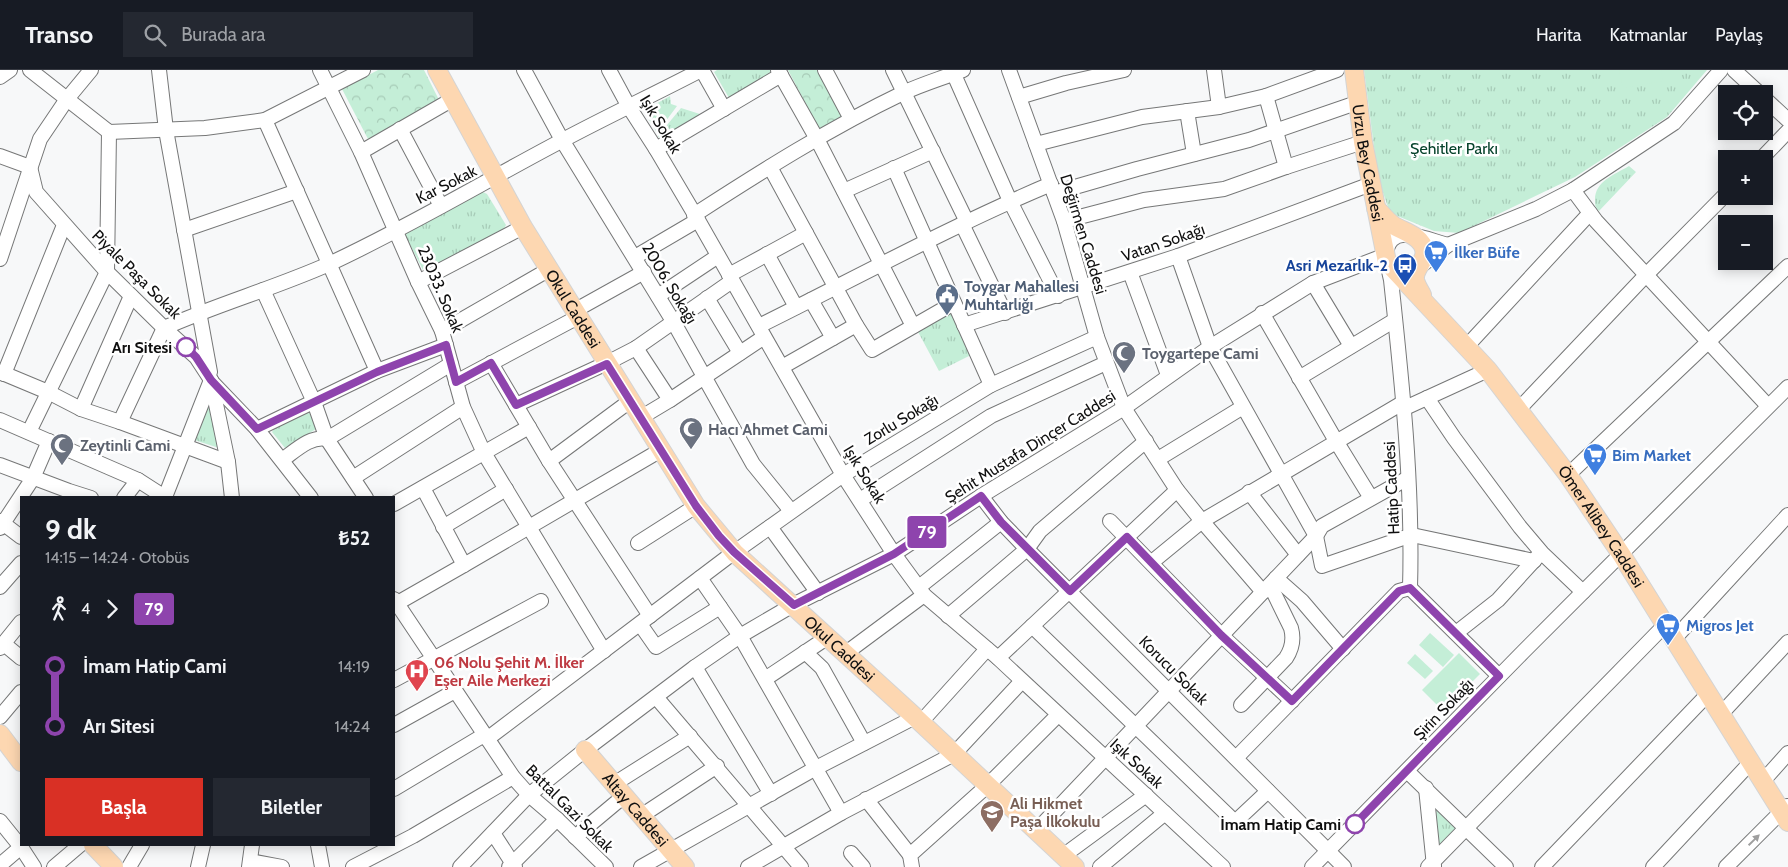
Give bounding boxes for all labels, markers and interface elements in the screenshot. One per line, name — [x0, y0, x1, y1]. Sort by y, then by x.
search box — [123, 12, 473, 57]
text: Transo — [25, 20, 93, 49]
icon: search — [141, 21, 169, 49]
text: Burada ara — [181, 23, 265, 46]
text: Harita — [1536, 24, 1581, 46]
text: Katmanlar — [1609, 24, 1687, 46]
text: Paylaş — [1715, 24, 1763, 46]
map controls — [1718, 85, 1773, 270]
button: locate — [1718, 85, 1773, 140]
street label: Işık Sokak — [636, 92, 686, 158]
street label: Urzu Bey Caddesi — [1348, 103, 1388, 223]
park label: Şehitler Parkı — [1410, 139, 1498, 158]
button: + — [1718, 150, 1773, 205]
street label: Kar Sokak — [413, 161, 480, 208]
street label: Değirmen Caddesi — [1056, 172, 1111, 296]
button: − — [1718, 215, 1773, 270]
street label: Vatan Sokağı — [1119, 219, 1207, 266]
street label: Piyale Paşa Sokak — [88, 226, 186, 323]
street label: 2006. Sokağı — [638, 239, 701, 327]
supermarket icon: İlker Büfe — [1423, 239, 1449, 273]
street label: 23033. Sokak — [414, 243, 468, 336]
place label: İlker Büfe — [1454, 243, 1520, 262]
bus stop icon: Asri Mezarlık-2 — [1392, 252, 1418, 286]
place label: Asri Mezarlık-2 — [1286, 256, 1388, 275]
street label: Okul Caddesi — [542, 266, 605, 352]
place label: Toygar Mahallesi Muhtarlığı — [964, 277, 1079, 314]
public building icon: Toygar Mahallesi Muhtarlığı — [934, 282, 960, 316]
marker: Arı Sitesi — [176, 337, 196, 357]
place label: Arı Sitesi — [112, 338, 172, 357]
mosque icon: Toygartepe Cami — [1111, 340, 1137, 374]
place label: Toygartepe Cami — [1142, 344, 1259, 363]
street label: Şehit Mustafa Dinçer Caddesi — [942, 386, 1119, 507]
street label: Zorlu Sokağı — [861, 390, 941, 449]
mosque icon: Hacı Ahmet Cami — [678, 416, 704, 450]
place label: Hacı Ahmet Cami — [708, 420, 828, 439]
mosque icon: Zeytinli Cami — [49, 432, 75, 466]
place label: Zeytinli Cami — [80, 436, 170, 455]
street label: Hatip Caddesi — [1380, 441, 1403, 535]
street label: Işık Sokak — [839, 442, 890, 508]
supermarket icon: Bim Market — [1582, 442, 1608, 476]
place label: Bim Market — [1612, 446, 1692, 465]
street label: Ömer Alibey Caddesi — [1554, 462, 1648, 591]
text: 9 dk — [45, 512, 97, 546]
line badge: 79 — [904, 516, 950, 548]
text: 79 — [917, 521, 937, 543]
text: ₺52 — [338, 527, 370, 550]
text: 14:15 – 14:24 · Otobüs — [45, 548, 189, 567]
icon: walk — [45, 595, 73, 623]
icon: forward — [98, 595, 126, 623]
text: 79 — [144, 598, 164, 620]
text: 4 — [81, 599, 90, 618]
street label: Okul Caddesi — [800, 612, 879, 686]
supermarket icon: Migros Jet — [1655, 612, 1681, 646]
place label: Migros Jet — [1686, 616, 1754, 635]
street label: Korucu Sokak — [1135, 632, 1213, 710]
place label: 06 Nolu Şehit M. İlker Eşer Aile Merkezi — [434, 653, 585, 690]
text: İmam Hatip Cami — [83, 655, 226, 678]
text: 14:19 — [338, 657, 370, 676]
hospital icon: 06 Nolu Şehit M. İlker Eşer Aile Merkezi — [404, 658, 430, 692]
street label: Şirin Sokağı — [1409, 675, 1477, 744]
text: Arı Sitesi — [83, 715, 154, 738]
text: 14:24 — [335, 717, 370, 736]
street label: Işık Sokak — [1106, 735, 1168, 793]
street label: Battal Gazi Sokak — [522, 761, 618, 857]
street label: Altay Caddesi — [598, 769, 672, 851]
button: Başla — [45, 778, 203, 836]
button: Biletler — [213, 778, 370, 836]
place label: Ali Hikmet Paşa İlkokulu — [1010, 794, 1100, 831]
school or university icon: Ali Hikmet Paşa İlkokulu — [979, 799, 1005, 833]
marker: İmam Hatip Cami — [1345, 814, 1365, 834]
place label: İmam Hatip Cami — [1220, 815, 1341, 834]
one-way arrow — [1748, 834, 1760, 846]

